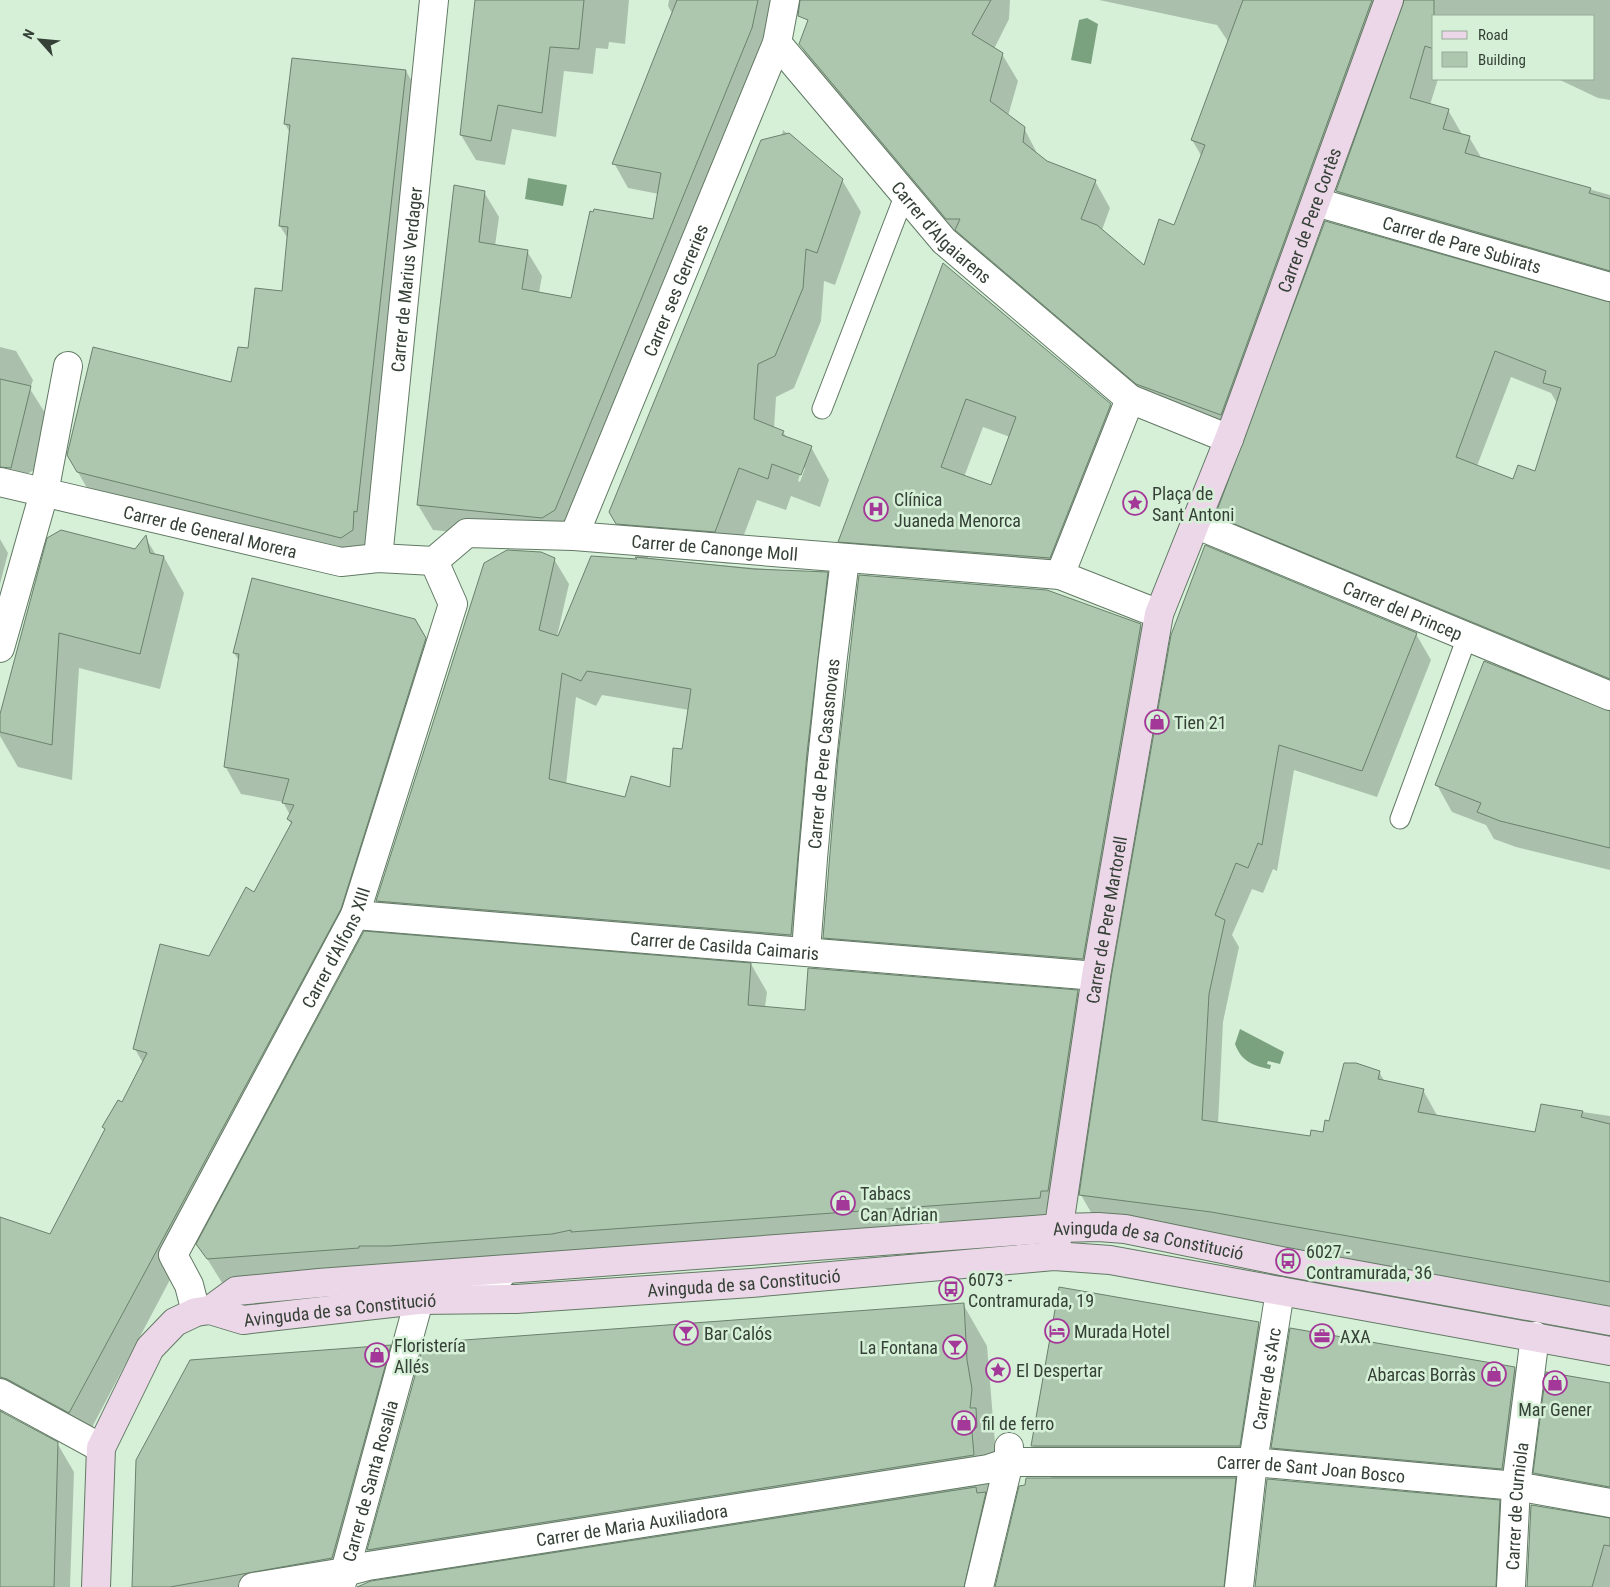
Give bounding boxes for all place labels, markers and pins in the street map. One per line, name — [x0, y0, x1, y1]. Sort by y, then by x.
place label: Plaça de Sant Antoni — [1152, 483, 1234, 525]
place label: Clínica Juaneda Menorca — [894, 489, 1021, 531]
place icon: Plaça de Sant Antoni — [1122, 490, 1148, 516]
hospital icon: Clínica Juaneda Menorca — [863, 496, 889, 522]
shop icon: Tien 21 — [1144, 709, 1170, 735]
place label: Tien 21 — [1174, 712, 1227, 733]
place label: Tabacs Can Adrian — [860, 1183, 938, 1225]
shop icon: Tabacs Can Adrian — [830, 1190, 856, 1216]
place label: 6027 - Contramurada, 36 — [1306, 1241, 1432, 1283]
bus stop icon: 6027 - Contramurada, 36 — [1275, 1248, 1301, 1274]
place label: 6073 - Contramurada, 19 — [968, 1269, 1094, 1311]
bus stop icon: 6073 - Contramurada, 19 — [938, 1276, 964, 1302]
hotel icon: Murada Hotel — [1044, 1318, 1070, 1344]
bar icon: Bar Calós — [673, 1320, 699, 1346]
place label: Murada Hotel — [1074, 1321, 1170, 1342]
place label: Bar Calós — [704, 1323, 772, 1344]
office icon: AXA — [1309, 1323, 1335, 1349]
place label: AXA — [1340, 1326, 1371, 1347]
bar icon: La Fontana — [942, 1334, 968, 1360]
place label: Floristería Allés — [394, 1335, 466, 1377]
place label: La Fontana — [859, 1337, 938, 1358]
shop icon: Floristería Allés — [364, 1342, 390, 1368]
place icon: El Despertar — [985, 1357, 1011, 1383]
place label: El Despertar — [1016, 1360, 1103, 1381]
shop icon: Abarcas Borràs — [1481, 1361, 1507, 1387]
place label: Abarcas Borràs — [1367, 1364, 1476, 1385]
shop icon: Mar Gener — [1542, 1370, 1568, 1396]
place label: Mar Gener — [1518, 1399, 1592, 1420]
shop icon: fil de ferro — [951, 1410, 977, 1436]
place label: fil de ferro — [982, 1413, 1054, 1434]

